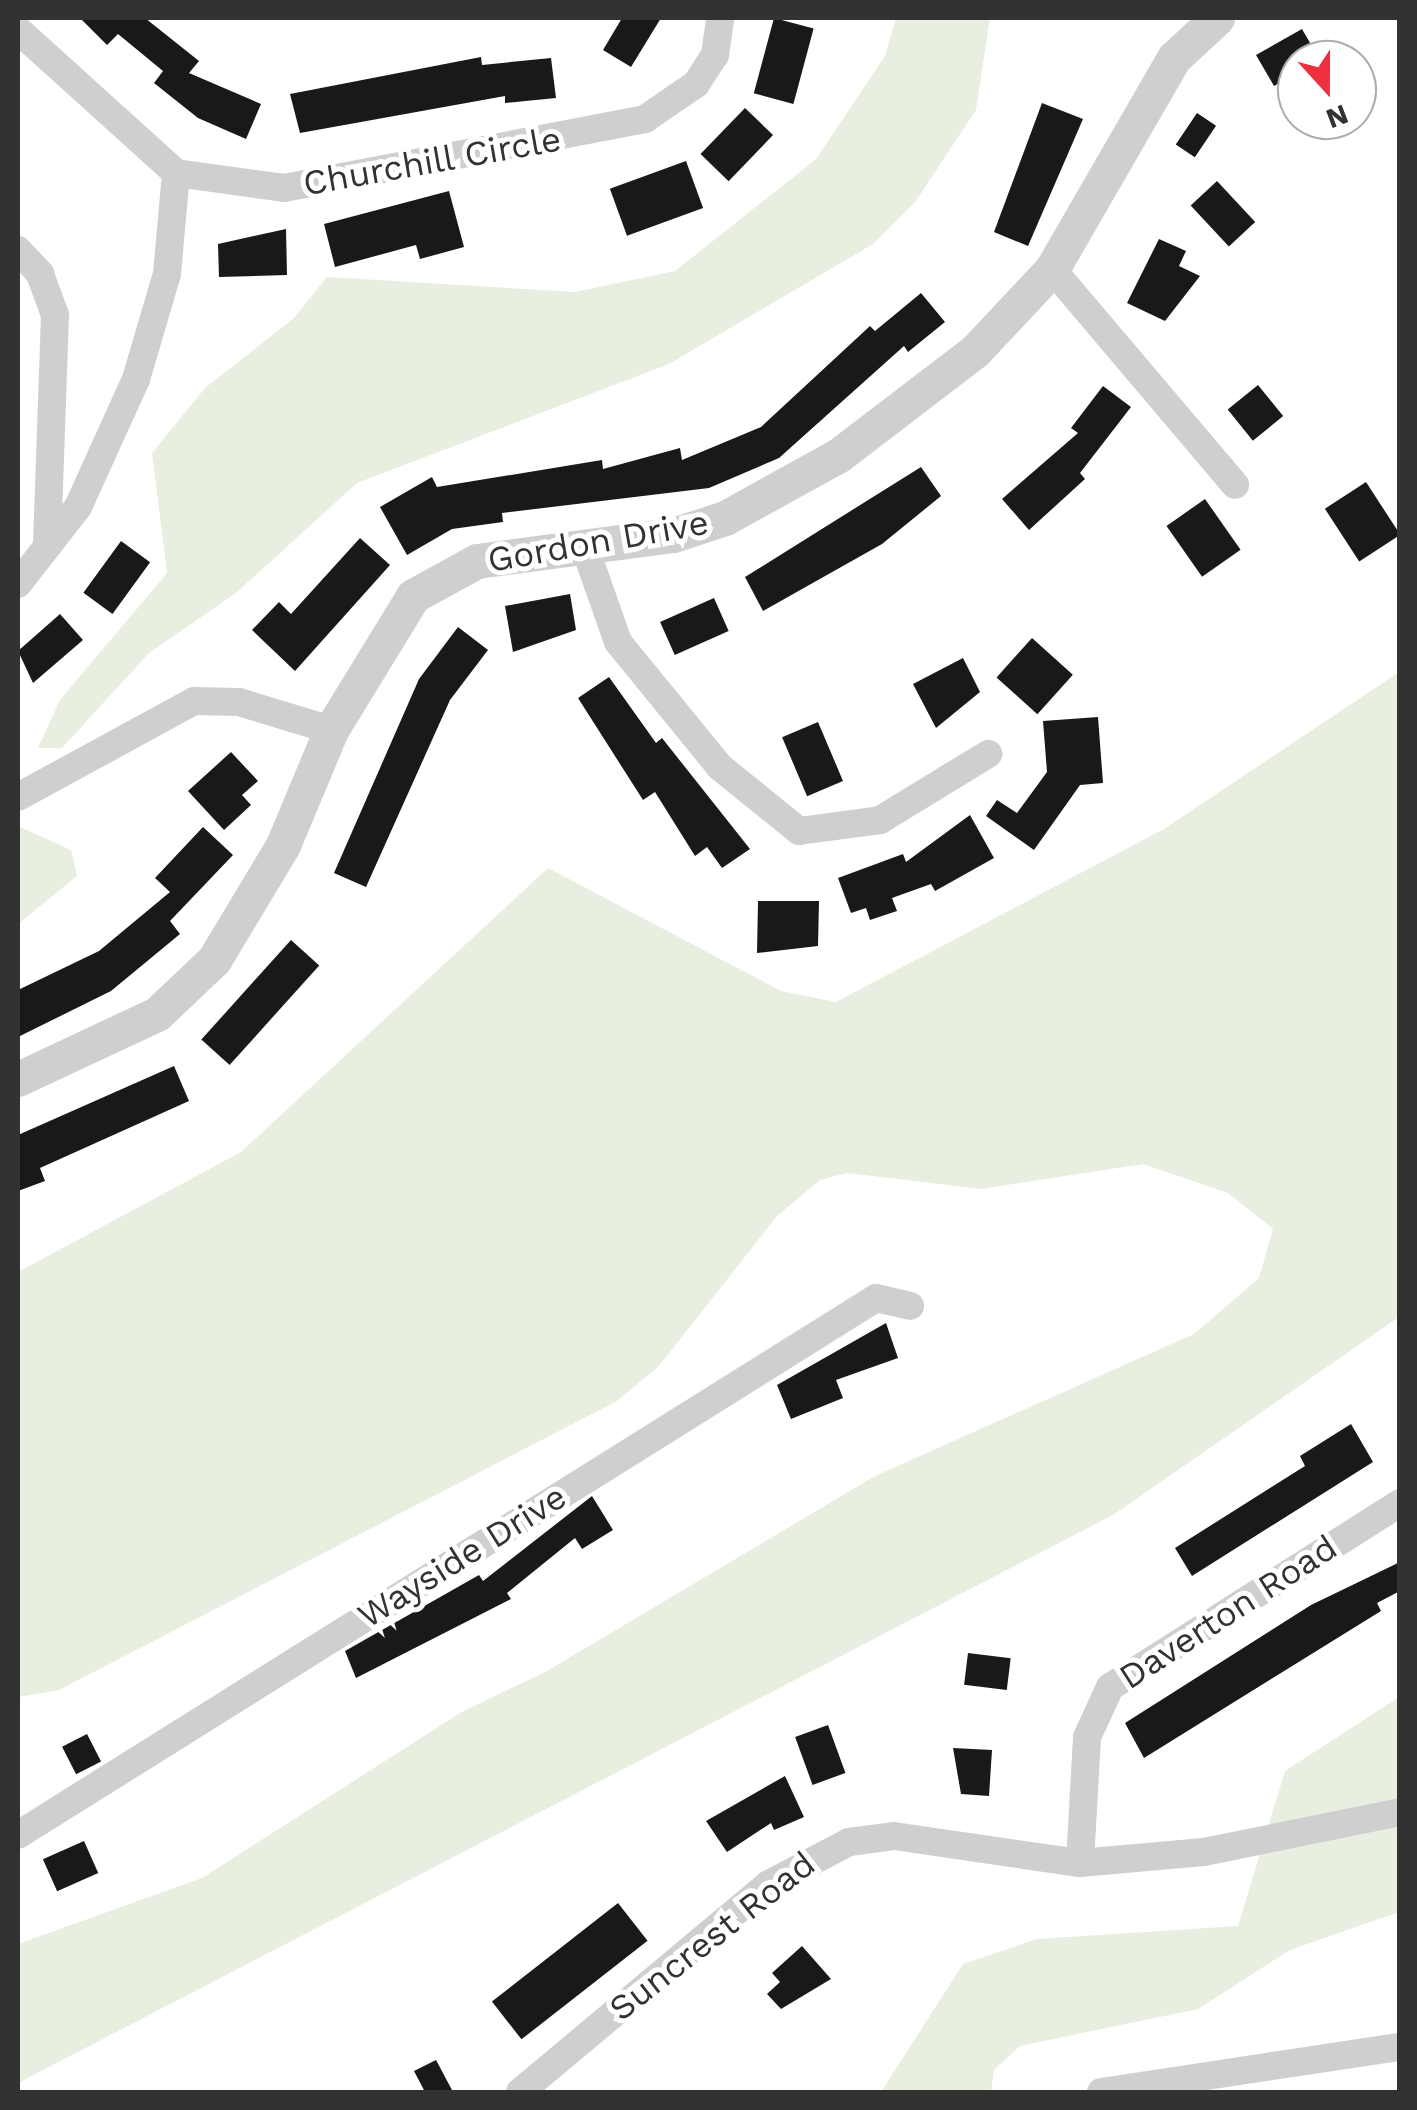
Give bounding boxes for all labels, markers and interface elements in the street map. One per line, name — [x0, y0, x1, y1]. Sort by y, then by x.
north arrow — [1277, 40, 1377, 140]
text: N — [1322, 97, 1353, 136]
street label: Churchill Circle — [299, 118, 565, 204]
street label: Gordon Drive — [484, 501, 712, 581]
street label: Wayside Drive — [350, 1475, 574, 1637]
street label: Daverton Road — [1111, 1526, 1345, 1698]
street label: Suncrest Road — [601, 1843, 823, 2029]

